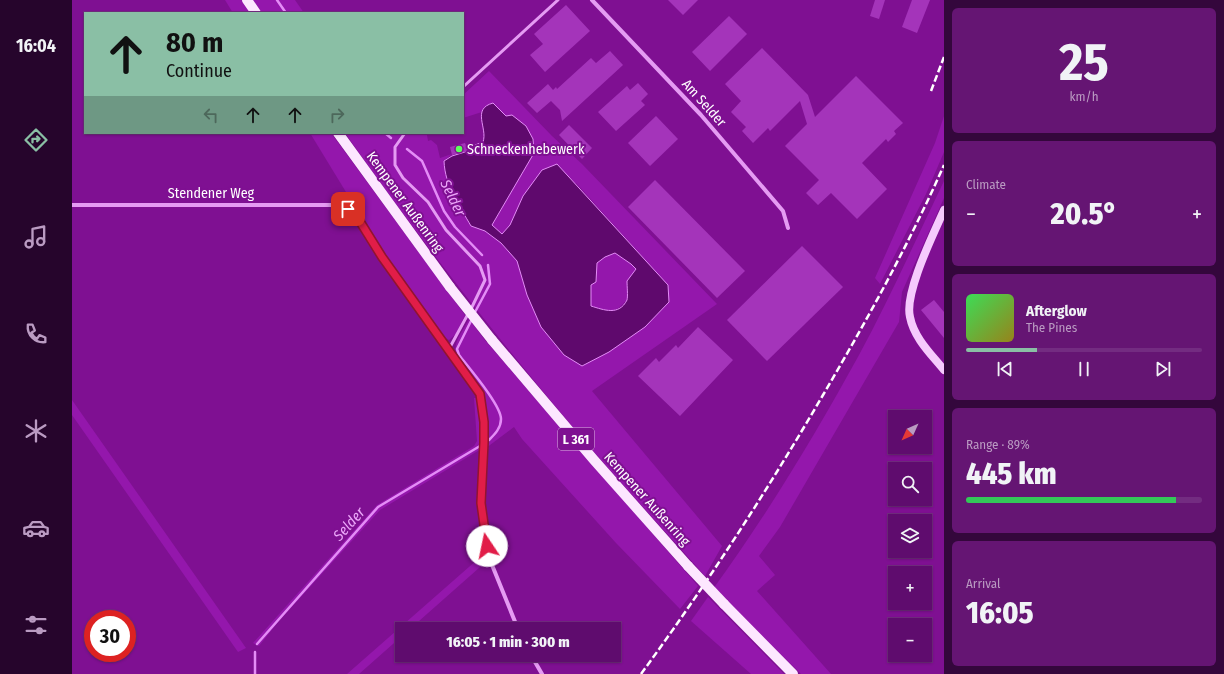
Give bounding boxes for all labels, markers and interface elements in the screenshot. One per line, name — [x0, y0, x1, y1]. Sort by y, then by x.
text: 80 m — [166, 26, 223, 59]
icon: ahead — [100, 28, 152, 80]
text: 25 — [1059, 31, 1109, 94]
text: 16:04 — [16, 35, 56, 57]
text: Continue — [166, 60, 232, 82]
street label: Am Selder — [678, 76, 730, 130]
text: km/h — [1070, 89, 1099, 104]
icon: left — [200, 104, 222, 126]
icon: ahead — [242, 104, 264, 126]
icon: ahead — [284, 104, 306, 126]
icon: right — [326, 104, 348, 126]
icon: directions — [22, 126, 50, 154]
place label: Schneckenhebewerk — [467, 141, 585, 158]
marker: Schneckenhebewerk — [454, 144, 464, 154]
street label: Kempener Außenring — [363, 148, 448, 256]
water label: Selder — [436, 176, 470, 220]
text: Climate — [966, 177, 1006, 192]
street label: Stendener Weg — [168, 185, 255, 202]
pin — [331, 192, 365, 226]
text: 20.5° — [1051, 196, 1117, 232]
icon: arrive — [337, 198, 359, 220]
text: − — [966, 201, 976, 228]
text: + — [1192, 201, 1202, 228]
icon: music — [22, 223, 50, 251]
text: Afterglow — [1026, 302, 1087, 320]
icon: phone — [22, 320, 50, 348]
text: The Pines — [1026, 320, 1077, 335]
icon: previous — [994, 358, 1016, 380]
icon: pause — [1073, 358, 1095, 380]
icon: next — [1152, 358, 1174, 380]
north arrow — [888, 410, 932, 454]
map controls — [888, 410, 932, 662]
icon: climate — [22, 417, 50, 445]
road number: L 361 — [558, 428, 594, 450]
text: Range · 89% — [966, 437, 1030, 452]
street label: Kempener Außenring — [600, 449, 694, 550]
text: 445 km — [966, 456, 1057, 492]
button: search — [888, 462, 932, 506]
water label: Selder — [329, 503, 369, 545]
icon: car — [22, 514, 50, 542]
button: layers — [888, 514, 932, 558]
position arrow — [466, 525, 508, 567]
button: + — [888, 566, 932, 610]
text: Arrival — [966, 576, 1000, 591]
text: 16:05 — [966, 595, 1034, 631]
speed limit sign: 30 — [84, 610, 136, 662]
icon: filters — [22, 611, 50, 639]
button: − — [888, 618, 932, 662]
text: 16:05 · 1 min · 300 m — [446, 633, 570, 651]

